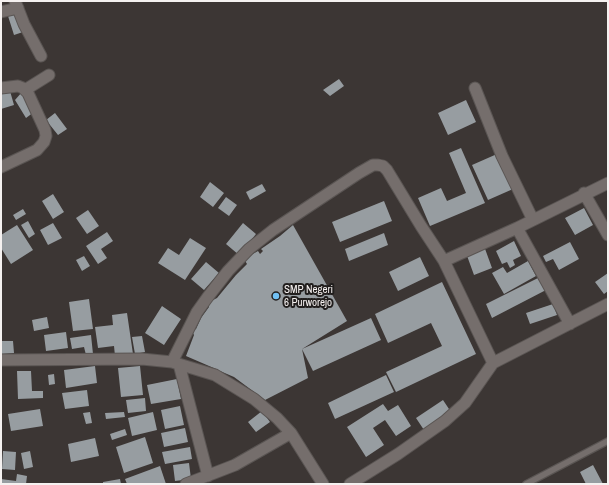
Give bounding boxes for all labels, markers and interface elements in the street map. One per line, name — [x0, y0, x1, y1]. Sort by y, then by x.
place label: SMP Negeri 6 Purworejo — [284, 283, 333, 309]
marker: SMP Negeri 6 Purworejo — [271, 291, 281, 301]

